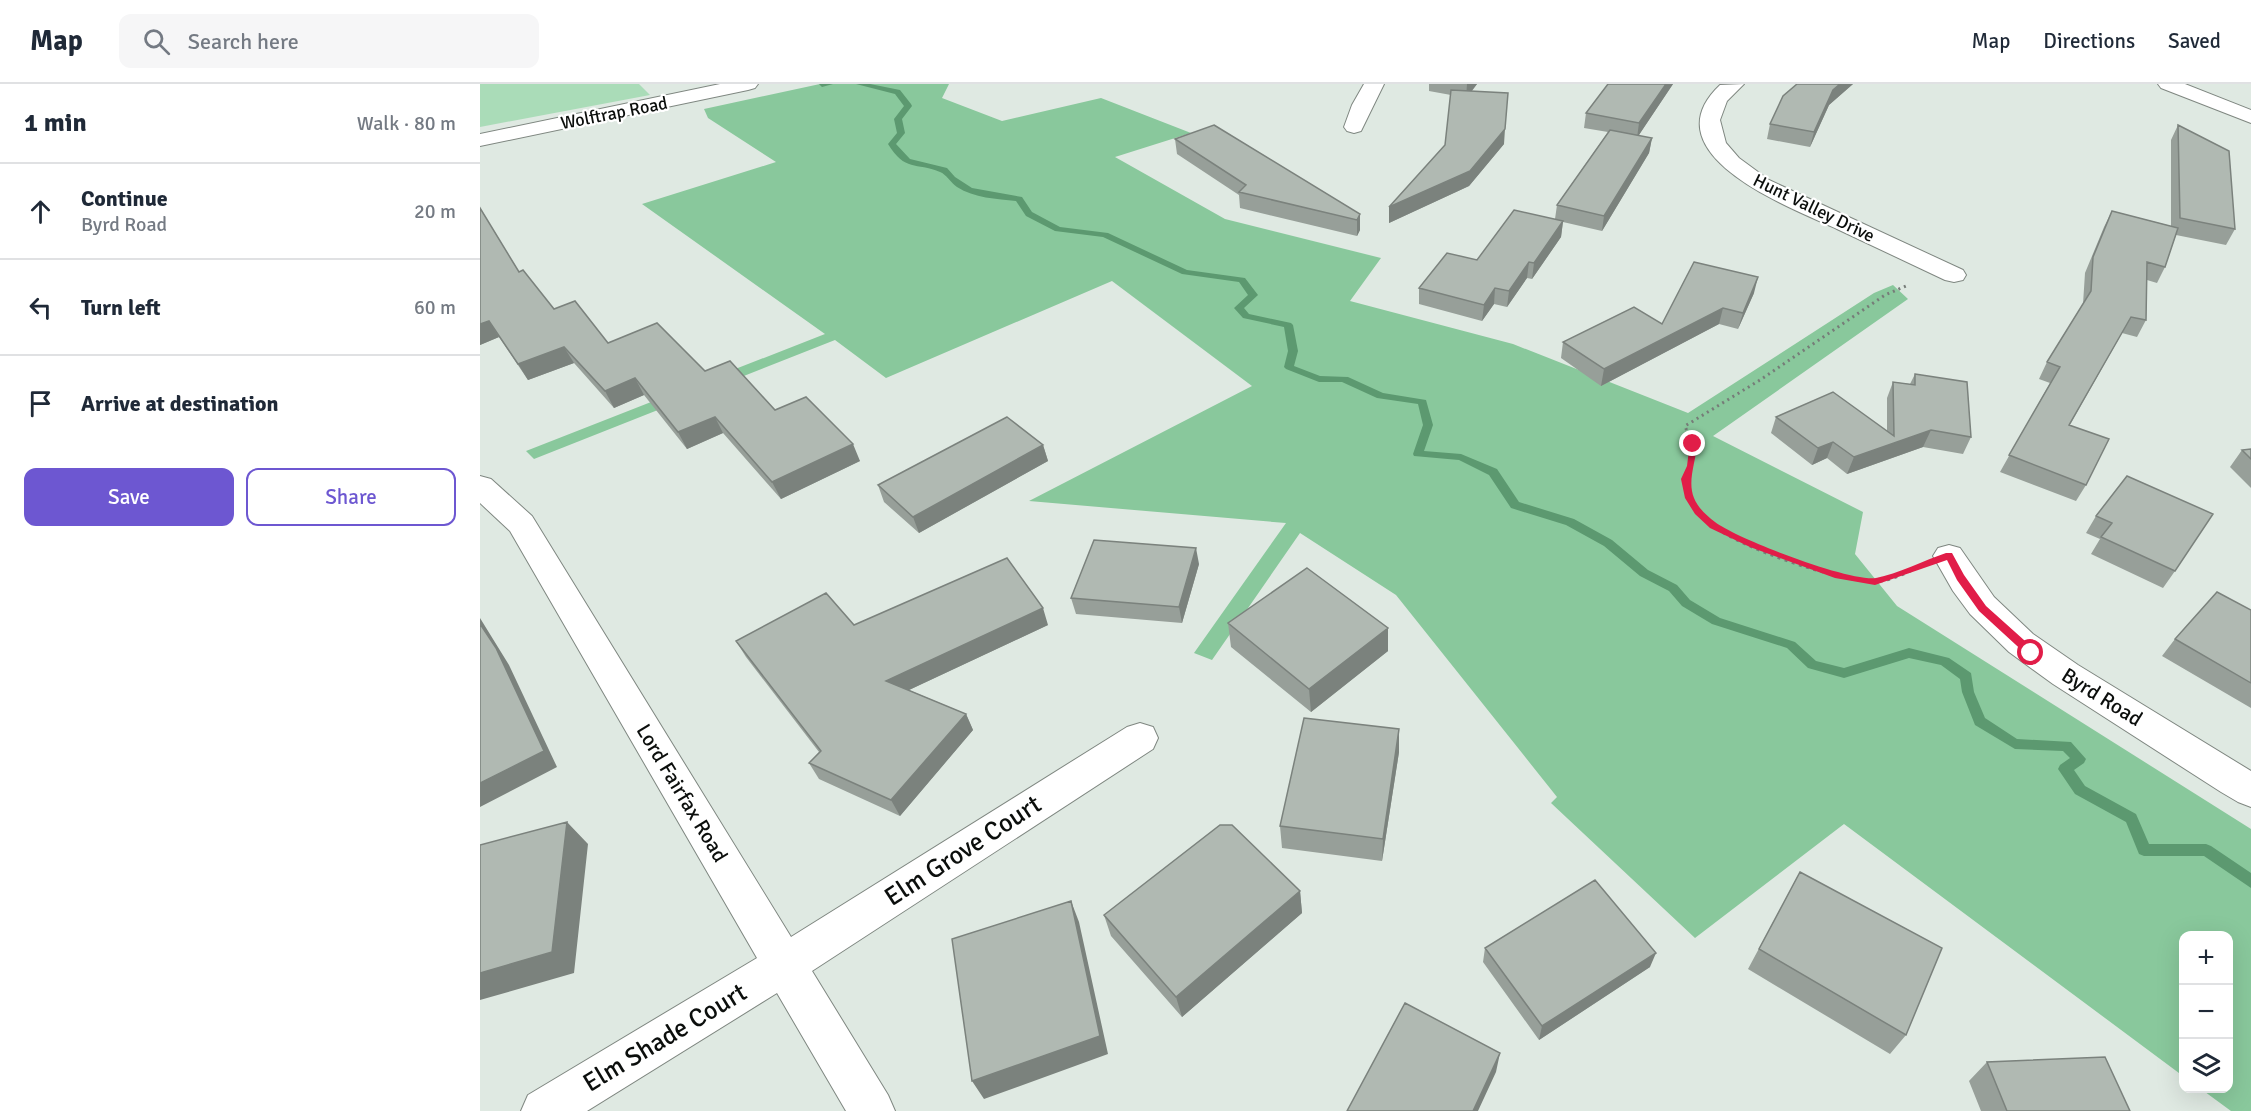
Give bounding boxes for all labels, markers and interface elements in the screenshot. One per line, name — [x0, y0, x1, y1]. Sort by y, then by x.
search box — [119, 14, 539, 68]
text: Map — [30, 24, 83, 58]
icon: search — [140, 25, 173, 58]
text: Search here — [188, 28, 299, 55]
text: Map — [1972, 28, 2010, 54]
text: Directions — [2043, 28, 2135, 54]
text: Saved — [2168, 28, 2221, 54]
street label: Wolftrap Road — [559, 92, 669, 134]
text: 1 min — [24, 107, 87, 139]
text: Walk · 80 m — [357, 111, 456, 136]
street label: Hunt Valley Drive — [1750, 169, 1878, 247]
text: Continue — [81, 185, 168, 212]
icon: ahead — [24, 195, 57, 228]
text: 20 m — [414, 199, 456, 224]
text: Byrd Road — [81, 212, 167, 237]
icon: left — [24, 291, 57, 324]
text: Turn left — [81, 294, 161, 321]
text: 60 m — [414, 295, 456, 320]
icon: arrive — [24, 387, 57, 420]
text: Arrive at destination — [81, 390, 278, 417]
route end — [1679, 430, 1705, 456]
button: Save — [24, 468, 234, 526]
button: Share — [246, 468, 456, 526]
route start — [2017, 639, 2043, 665]
street label: Byrd Road — [2057, 662, 2147, 732]
street label: Lord Fairfax Road — [631, 719, 733, 867]
street label: Elm Grove Court — [879, 788, 1047, 914]
map controls — [2179, 931, 2233, 1093]
button: + — [2179, 931, 2233, 985]
street label: Elm Shade Court — [577, 977, 753, 1099]
button: − — [2179, 985, 2233, 1039]
button: layers — [2179, 1039, 2233, 1093]

